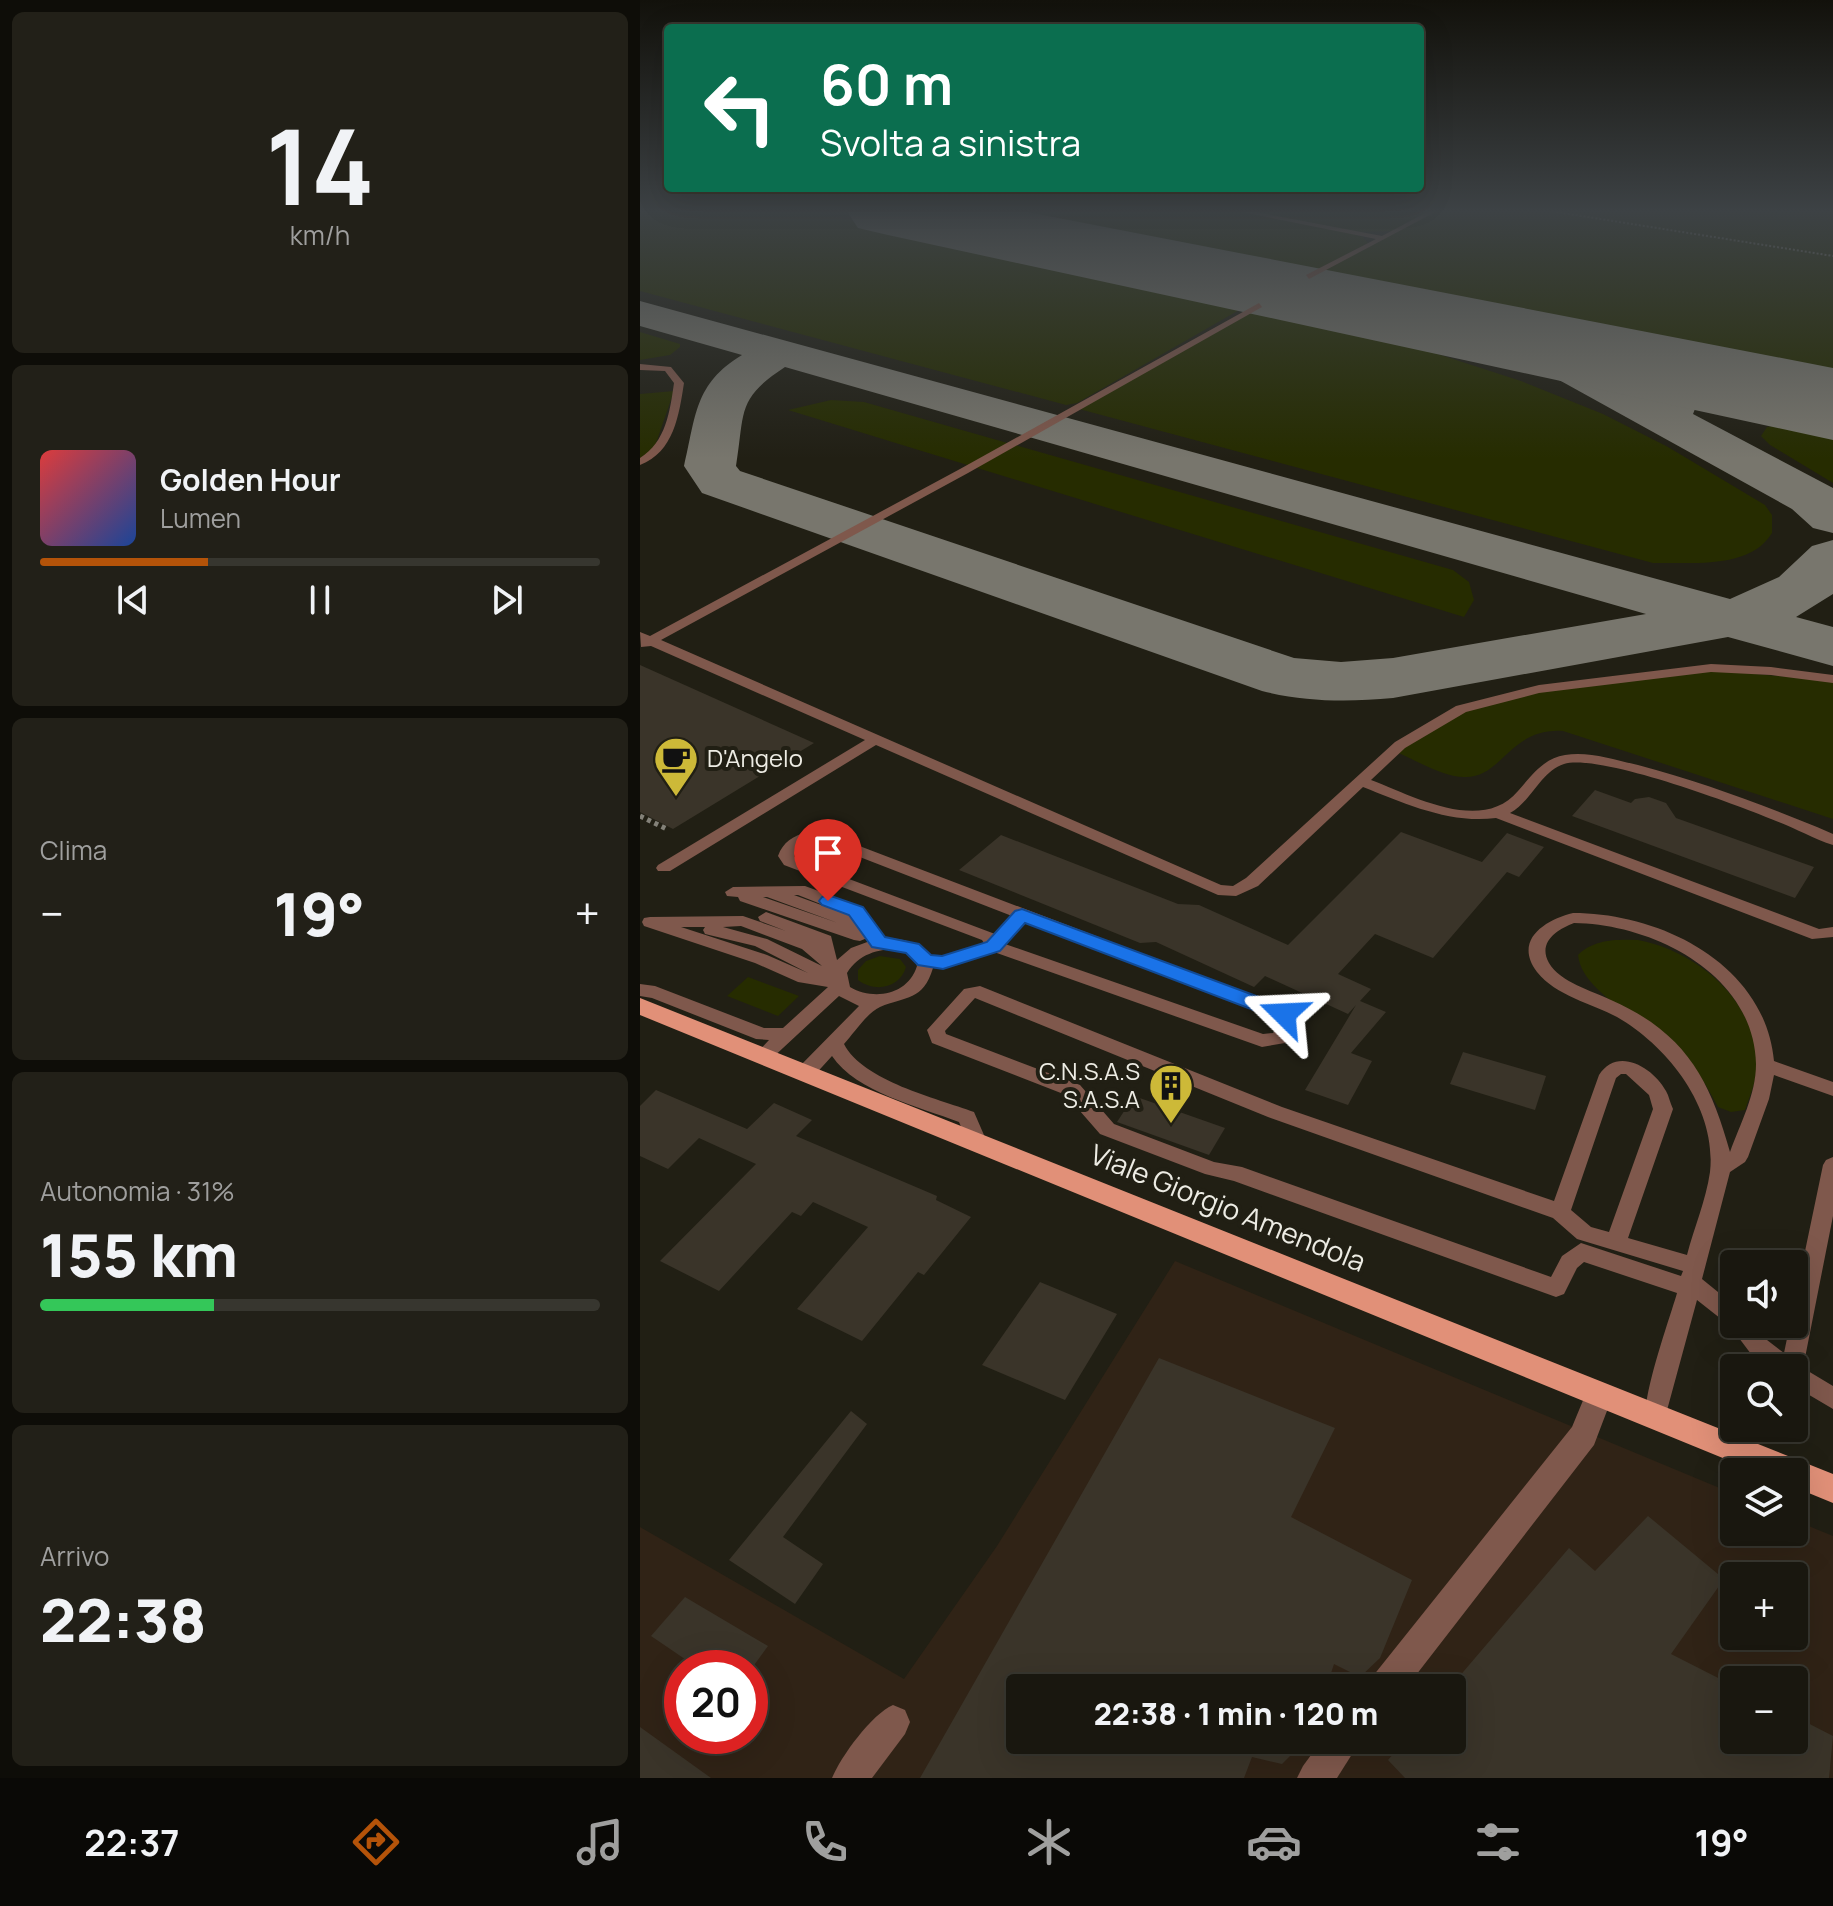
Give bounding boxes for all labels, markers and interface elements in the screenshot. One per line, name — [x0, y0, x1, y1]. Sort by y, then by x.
text: 60 m — [820, 45, 953, 122]
icon: left — [688, 56, 792, 160]
text: 14 — [266, 94, 374, 236]
text: Svolta a sinistra — [820, 118, 1081, 167]
text: km/h — [290, 217, 350, 253]
text: Golden Hour — [160, 459, 341, 500]
text: Lumen — [160, 500, 241, 536]
icon: previous — [111, 578, 155, 622]
icon: pause — [298, 578, 342, 622]
icon: next — [485, 578, 529, 622]
cafe icon: D'Angelo — [652, 735, 700, 798]
place label: D'Angelo — [707, 741, 803, 774]
pin — [794, 819, 862, 901]
icon: arrive — [806, 831, 850, 875]
text: Clima — [40, 832, 107, 868]
text: 19° — [273, 872, 365, 954]
text: − — [40, 883, 64, 943]
text: + — [575, 883, 600, 943]
position arrow — [1242, 972, 1326, 1056]
place label: C.N.S.A.S S.A.S.A — [1039, 1054, 1140, 1115]
building icon: C.N.S.A.S S.A.S.A — [1147, 1062, 1195, 1125]
street label: Viale Giorgio Amendola — [1085, 1134, 1372, 1280]
text: Autonomia · 31% — [40, 1173, 235, 1209]
text: 155 km — [40, 1213, 238, 1295]
map controls — [1720, 1250, 1808, 1754]
button: sound — [1720, 1250, 1808, 1338]
button: search — [1720, 1354, 1808, 1442]
button: layers — [1720, 1458, 1808, 1546]
text: Arrivo — [40, 1538, 109, 1574]
button: + — [1720, 1562, 1808, 1650]
text: 22:38 — [40, 1578, 207, 1660]
speed limit sign: 20 — [664, 1650, 768, 1754]
button: − — [1720, 1666, 1808, 1754]
text: 22:38 · 1 min · 120 m — [1094, 1693, 1378, 1734]
icon: directions — [348, 1814, 404, 1870]
icon: music — [572, 1814, 628, 1870]
icon: phone — [797, 1814, 853, 1870]
icon: climate — [1021, 1814, 1077, 1870]
icon: car — [1246, 1814, 1302, 1870]
icon: filters — [1470, 1814, 1526, 1870]
text: 22:37 — [84, 1818, 180, 1867]
text: 19° — [1694, 1818, 1749, 1867]

